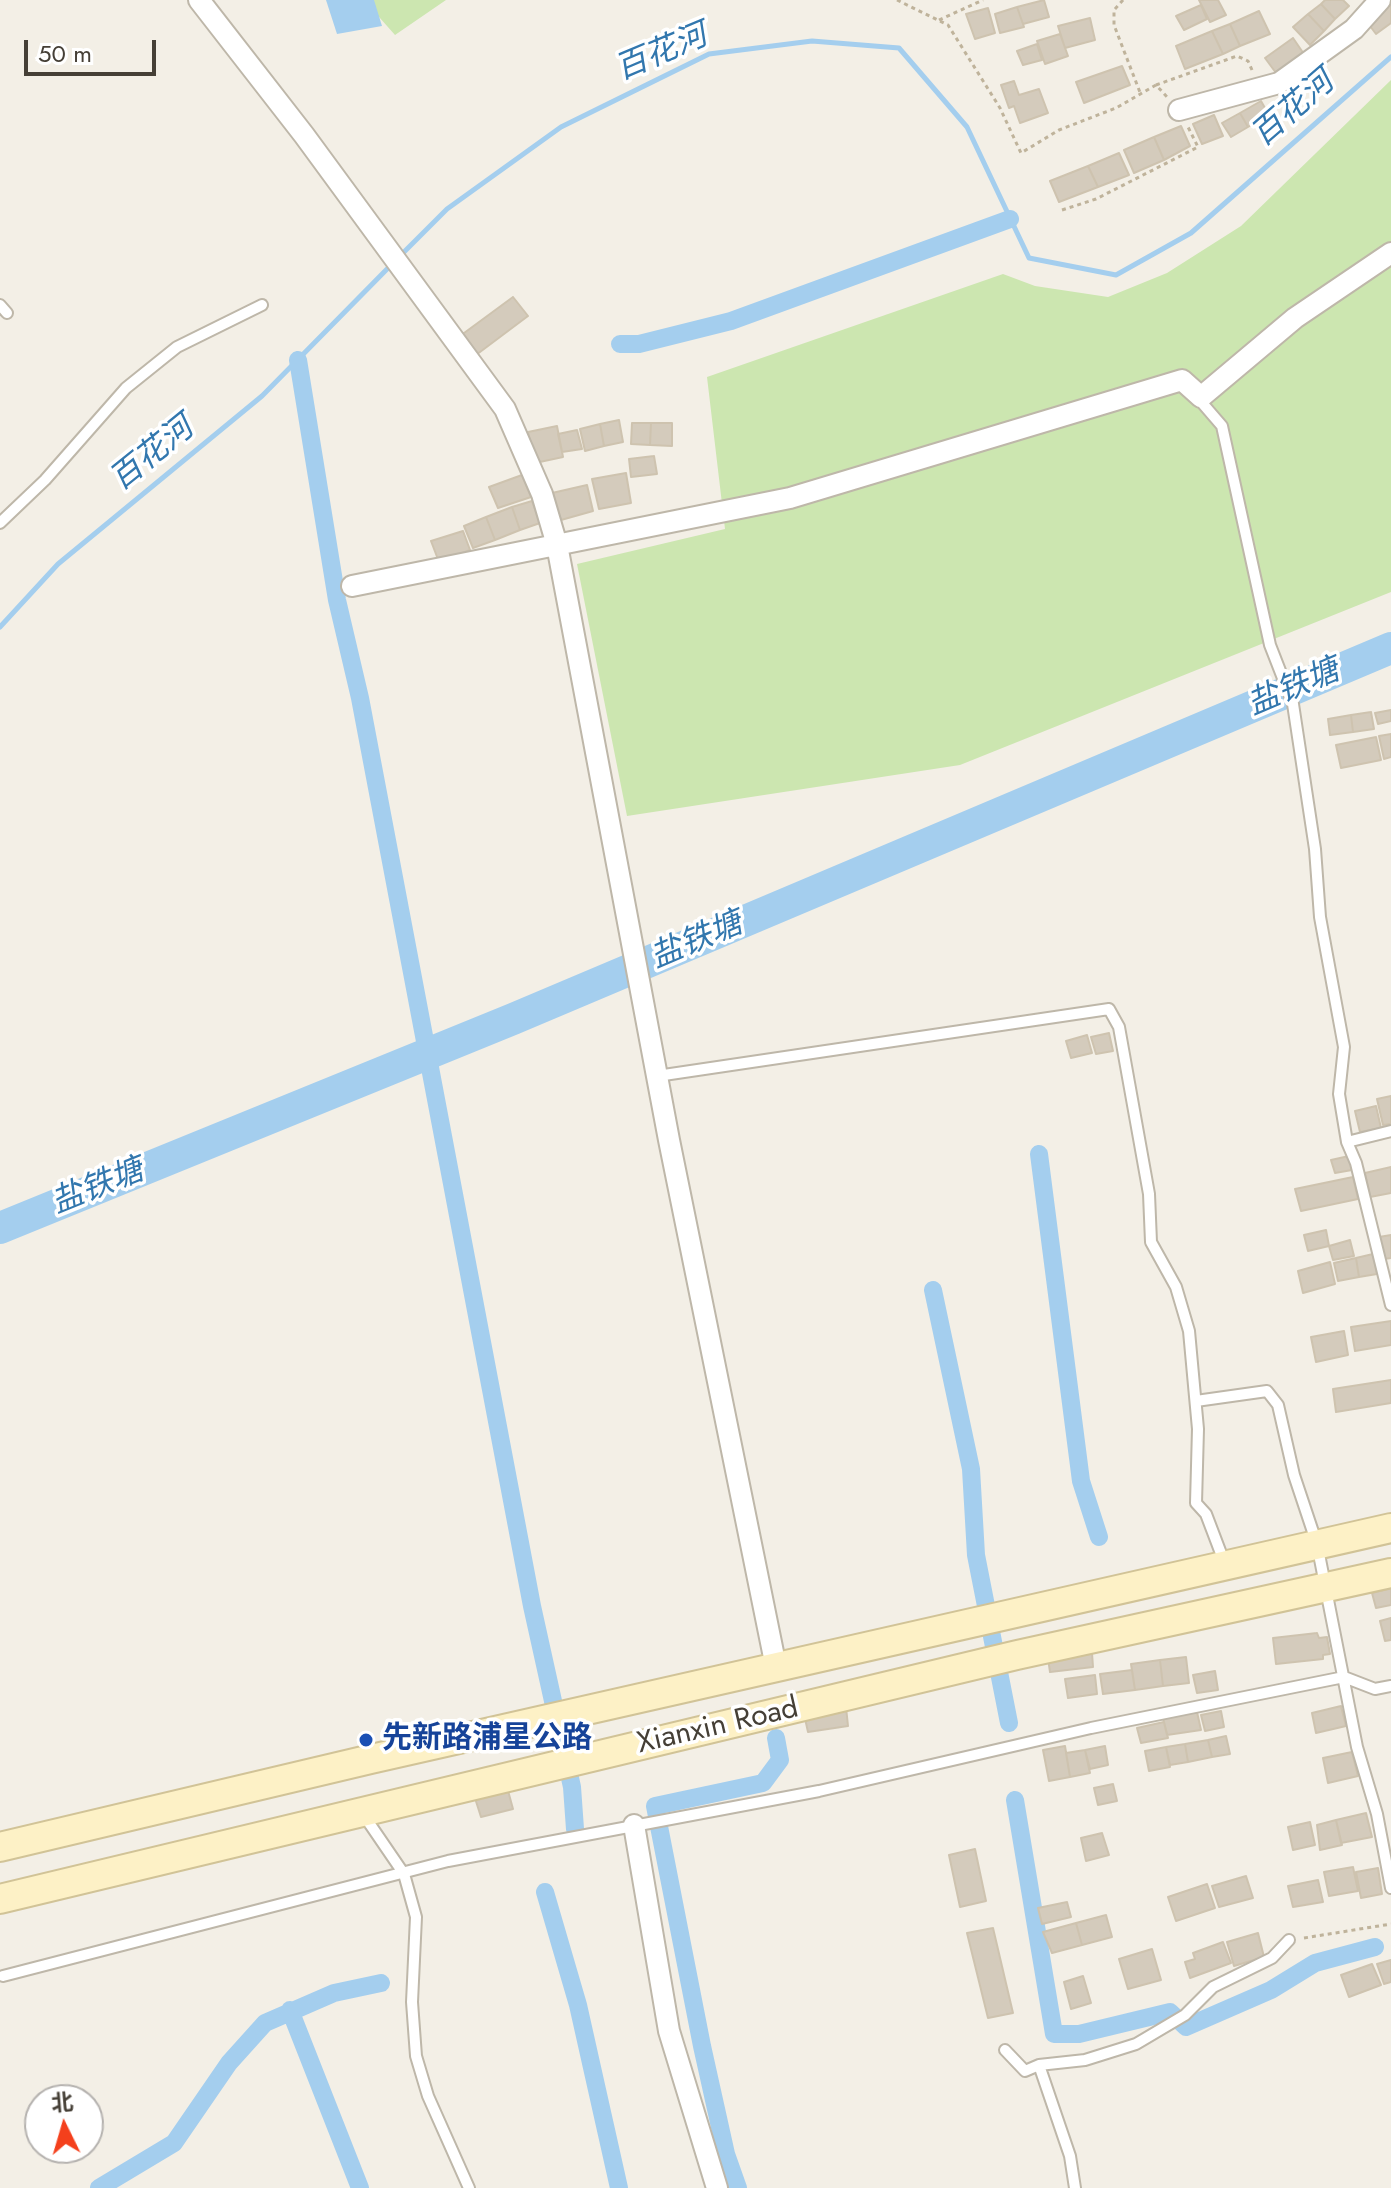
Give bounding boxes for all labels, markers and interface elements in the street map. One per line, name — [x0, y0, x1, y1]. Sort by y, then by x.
water label: 百花河 — [610, 18, 714, 90]
scale bar — [28, 24, 160, 74]
text: 50 m — [38, 36, 92, 71]
water label: 百花河 — [1245, 64, 1343, 156]
water label: 百花河 — [104, 410, 202, 500]
water label: 盐铁塘 — [1242, 653, 1346, 725]
water label: 盐铁塘 — [645, 906, 749, 978]
water label: 盐铁塘 — [46, 1152, 150, 1224]
street label: Xianxin Road — [634, 1691, 802, 1763]
place label: 先新路浦星公路 — [382, 1722, 592, 1758]
marker: 先新路浦星公路 — [357, 1731, 375, 1749]
north arrow — [24, 2084, 104, 2164]
text: 北 — [50, 2085, 74, 2119]

